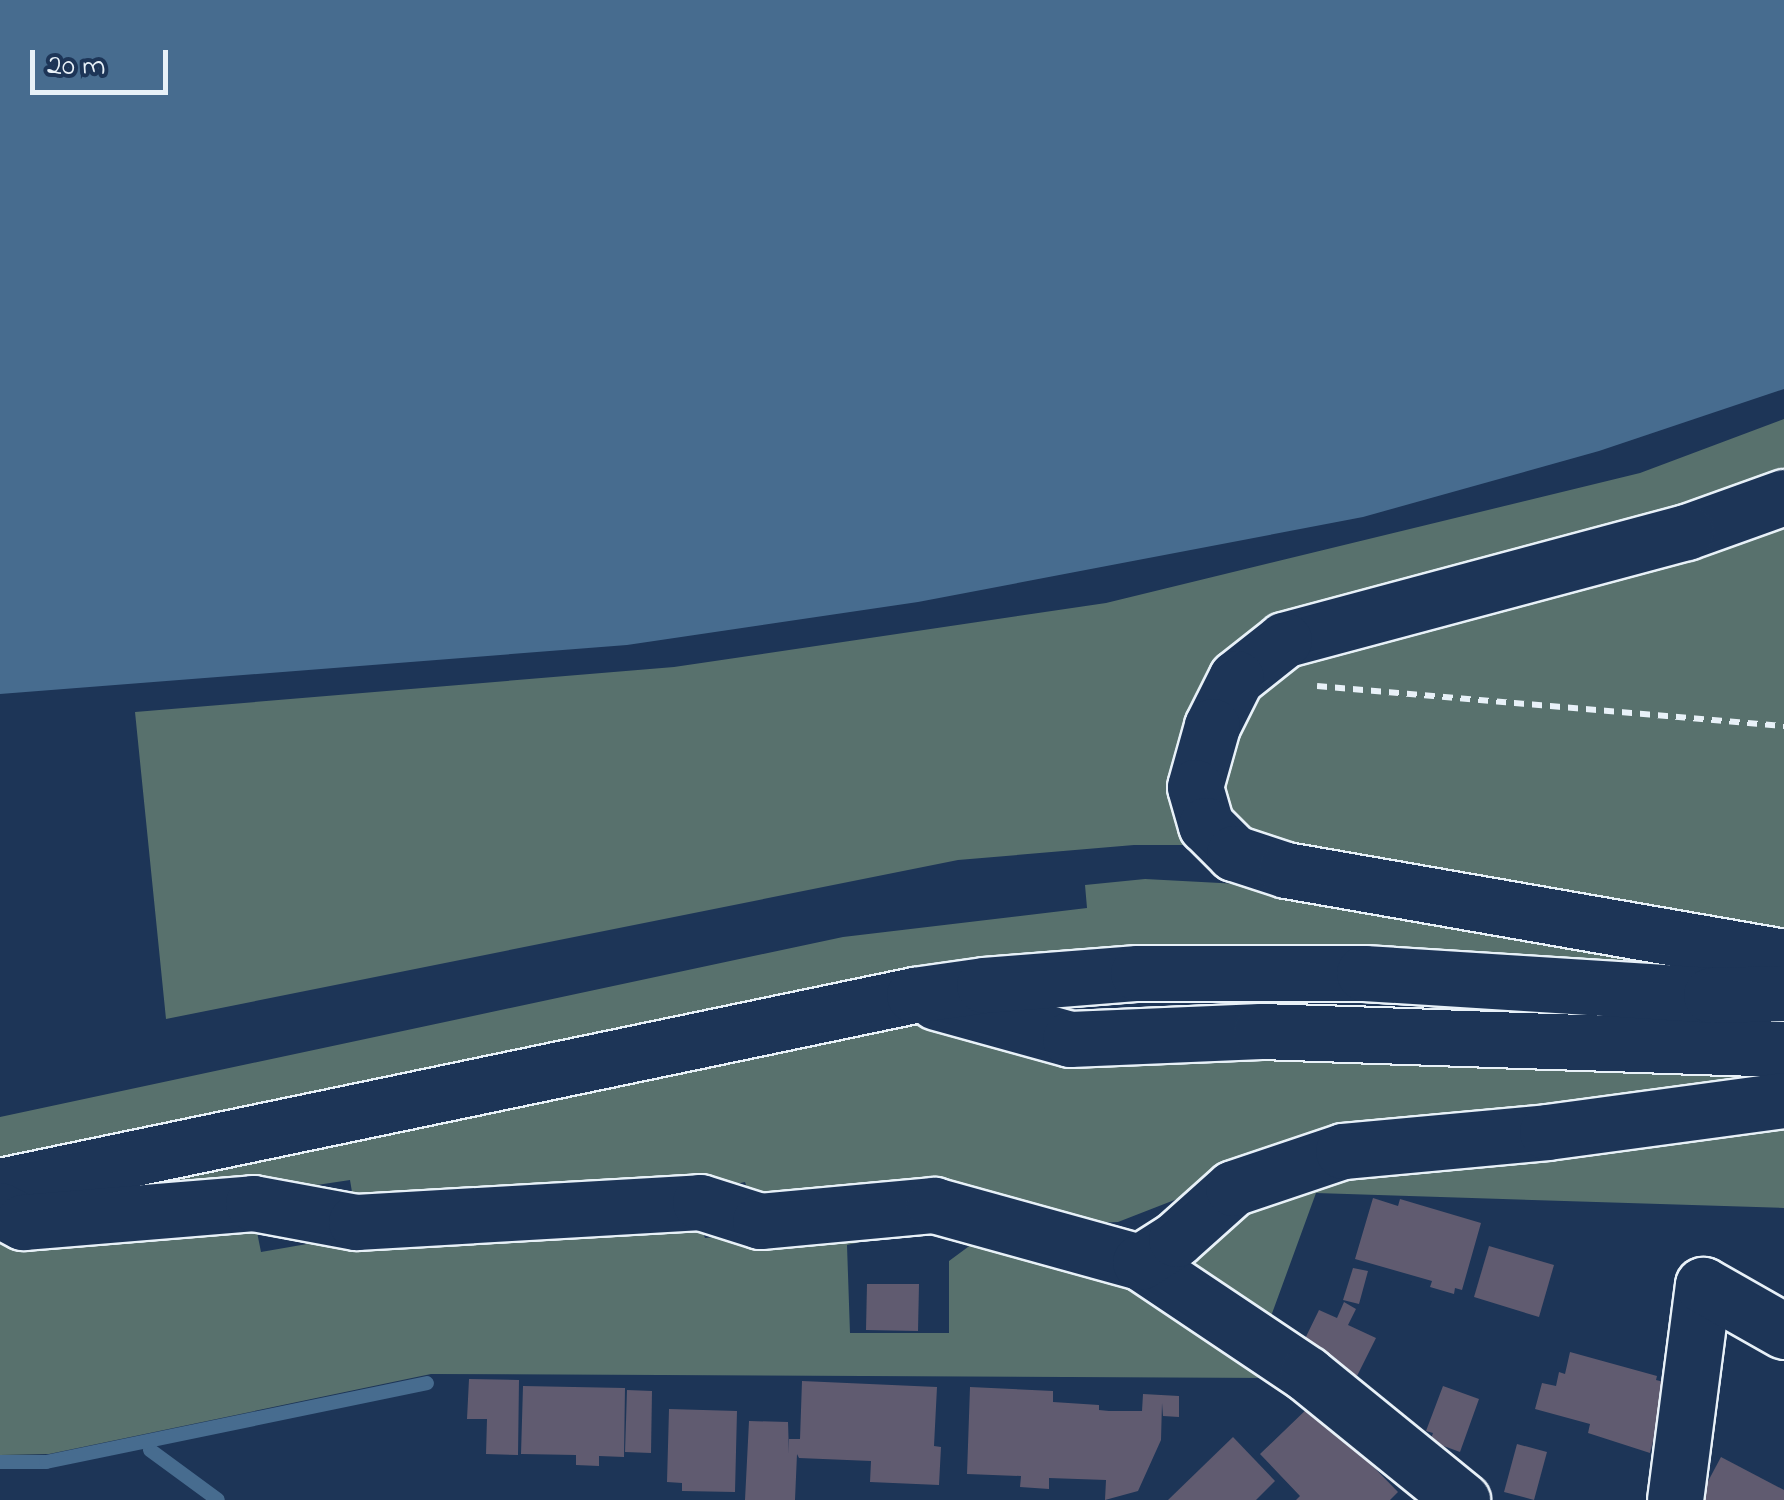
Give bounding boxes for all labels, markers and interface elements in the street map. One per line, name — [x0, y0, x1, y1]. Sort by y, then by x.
scale bar — [35, 30, 172, 92]
text: 20 m — [47, 45, 106, 89]

